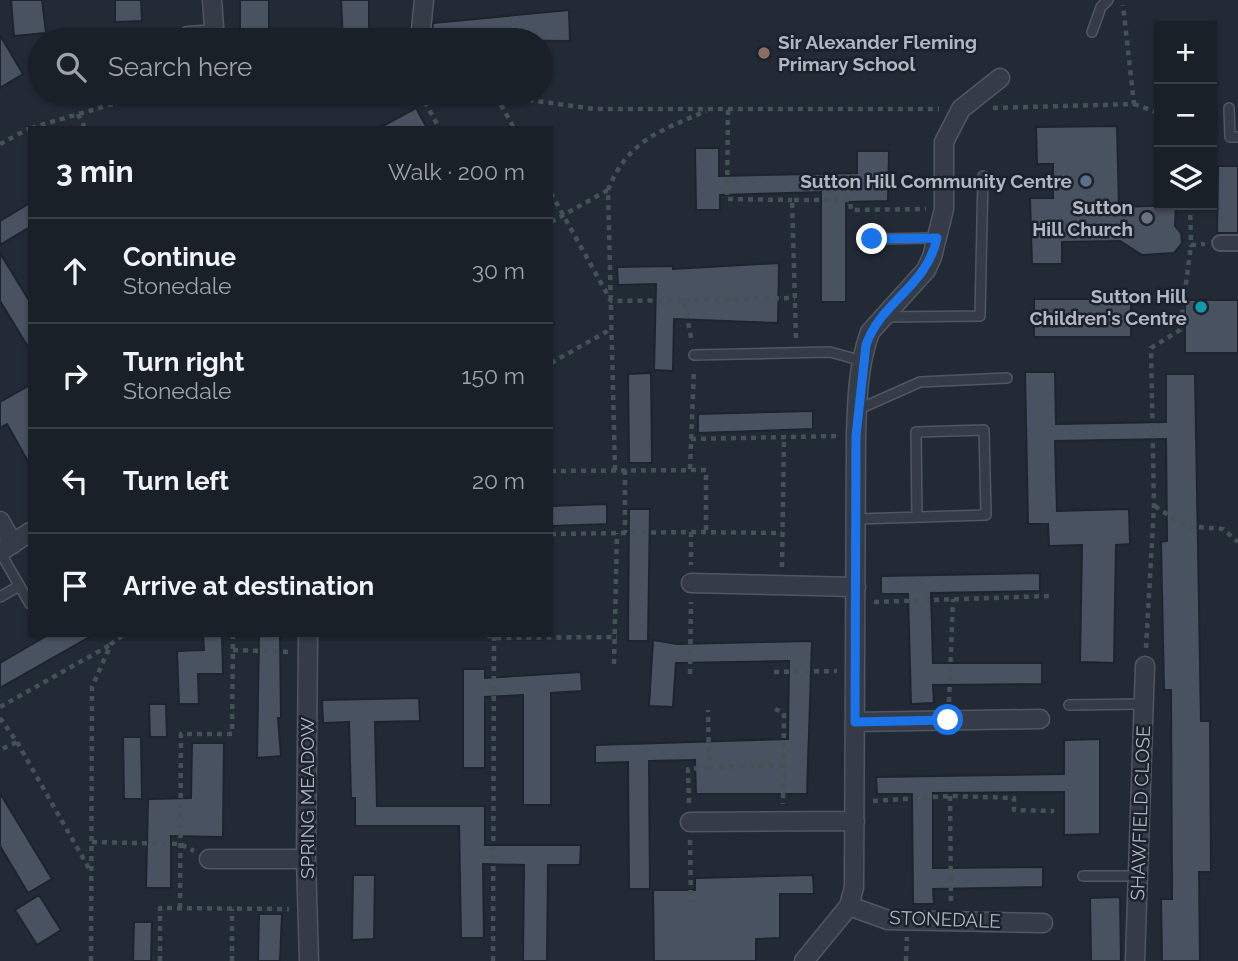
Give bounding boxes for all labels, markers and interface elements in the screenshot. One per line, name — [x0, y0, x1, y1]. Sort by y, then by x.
map controls — [1154, 21, 1217, 210]
button: + — [1154, 21, 1217, 84]
search box — [28, 28, 553, 105]
place label: Sir Alexander Fleming Primary School — [778, 31, 977, 75]
marker: Sir Alexander Fleming Primary School — [756, 45, 772, 61]
icon: search — [52, 48, 90, 86]
text: Search here — [108, 52, 252, 82]
button: − — [1154, 84, 1217, 147]
button: layers — [1154, 147, 1217, 210]
text: 3 min — [56, 154, 134, 189]
text: Walk · 200 m — [388, 158, 525, 185]
place label: Sutton Hill Community Centre — [800, 170, 1072, 192]
marker: Sutton Hill Community Centre — [1078, 173, 1094, 189]
place label: Sutton Hill Church — [1032, 196, 1133, 240]
marker: Sutton Hill Church — [1139, 210, 1155, 226]
route end — [856, 223, 887, 254]
text: Continue — [123, 242, 236, 272]
icon: ahead — [56, 252, 94, 290]
text: 30 m — [472, 257, 525, 284]
text: Stonedale — [123, 272, 231, 299]
place label: Sutton Hill Children's Centre — [1030, 285, 1188, 329]
marker: Sutton Hill Children's Centre — [1193, 299, 1209, 315]
text: Turn right — [123, 347, 244, 377]
icon: right — [56, 357, 94, 395]
text: 150 m — [462, 362, 525, 389]
text: Stonedale — [123, 377, 231, 404]
icon: left — [56, 462, 94, 500]
text: Turn left — [123, 466, 229, 496]
text: 20 m — [472, 467, 525, 494]
icon: arrive — [56, 567, 94, 605]
text: Arrive at destination — [123, 571, 374, 601]
route start — [932, 704, 963, 735]
street label: SPRING MEADOW — [296, 717, 318, 879]
street label: SHAWFIELD CLOSE — [1126, 725, 1154, 901]
street label: STONEDALE — [889, 906, 1001, 932]

